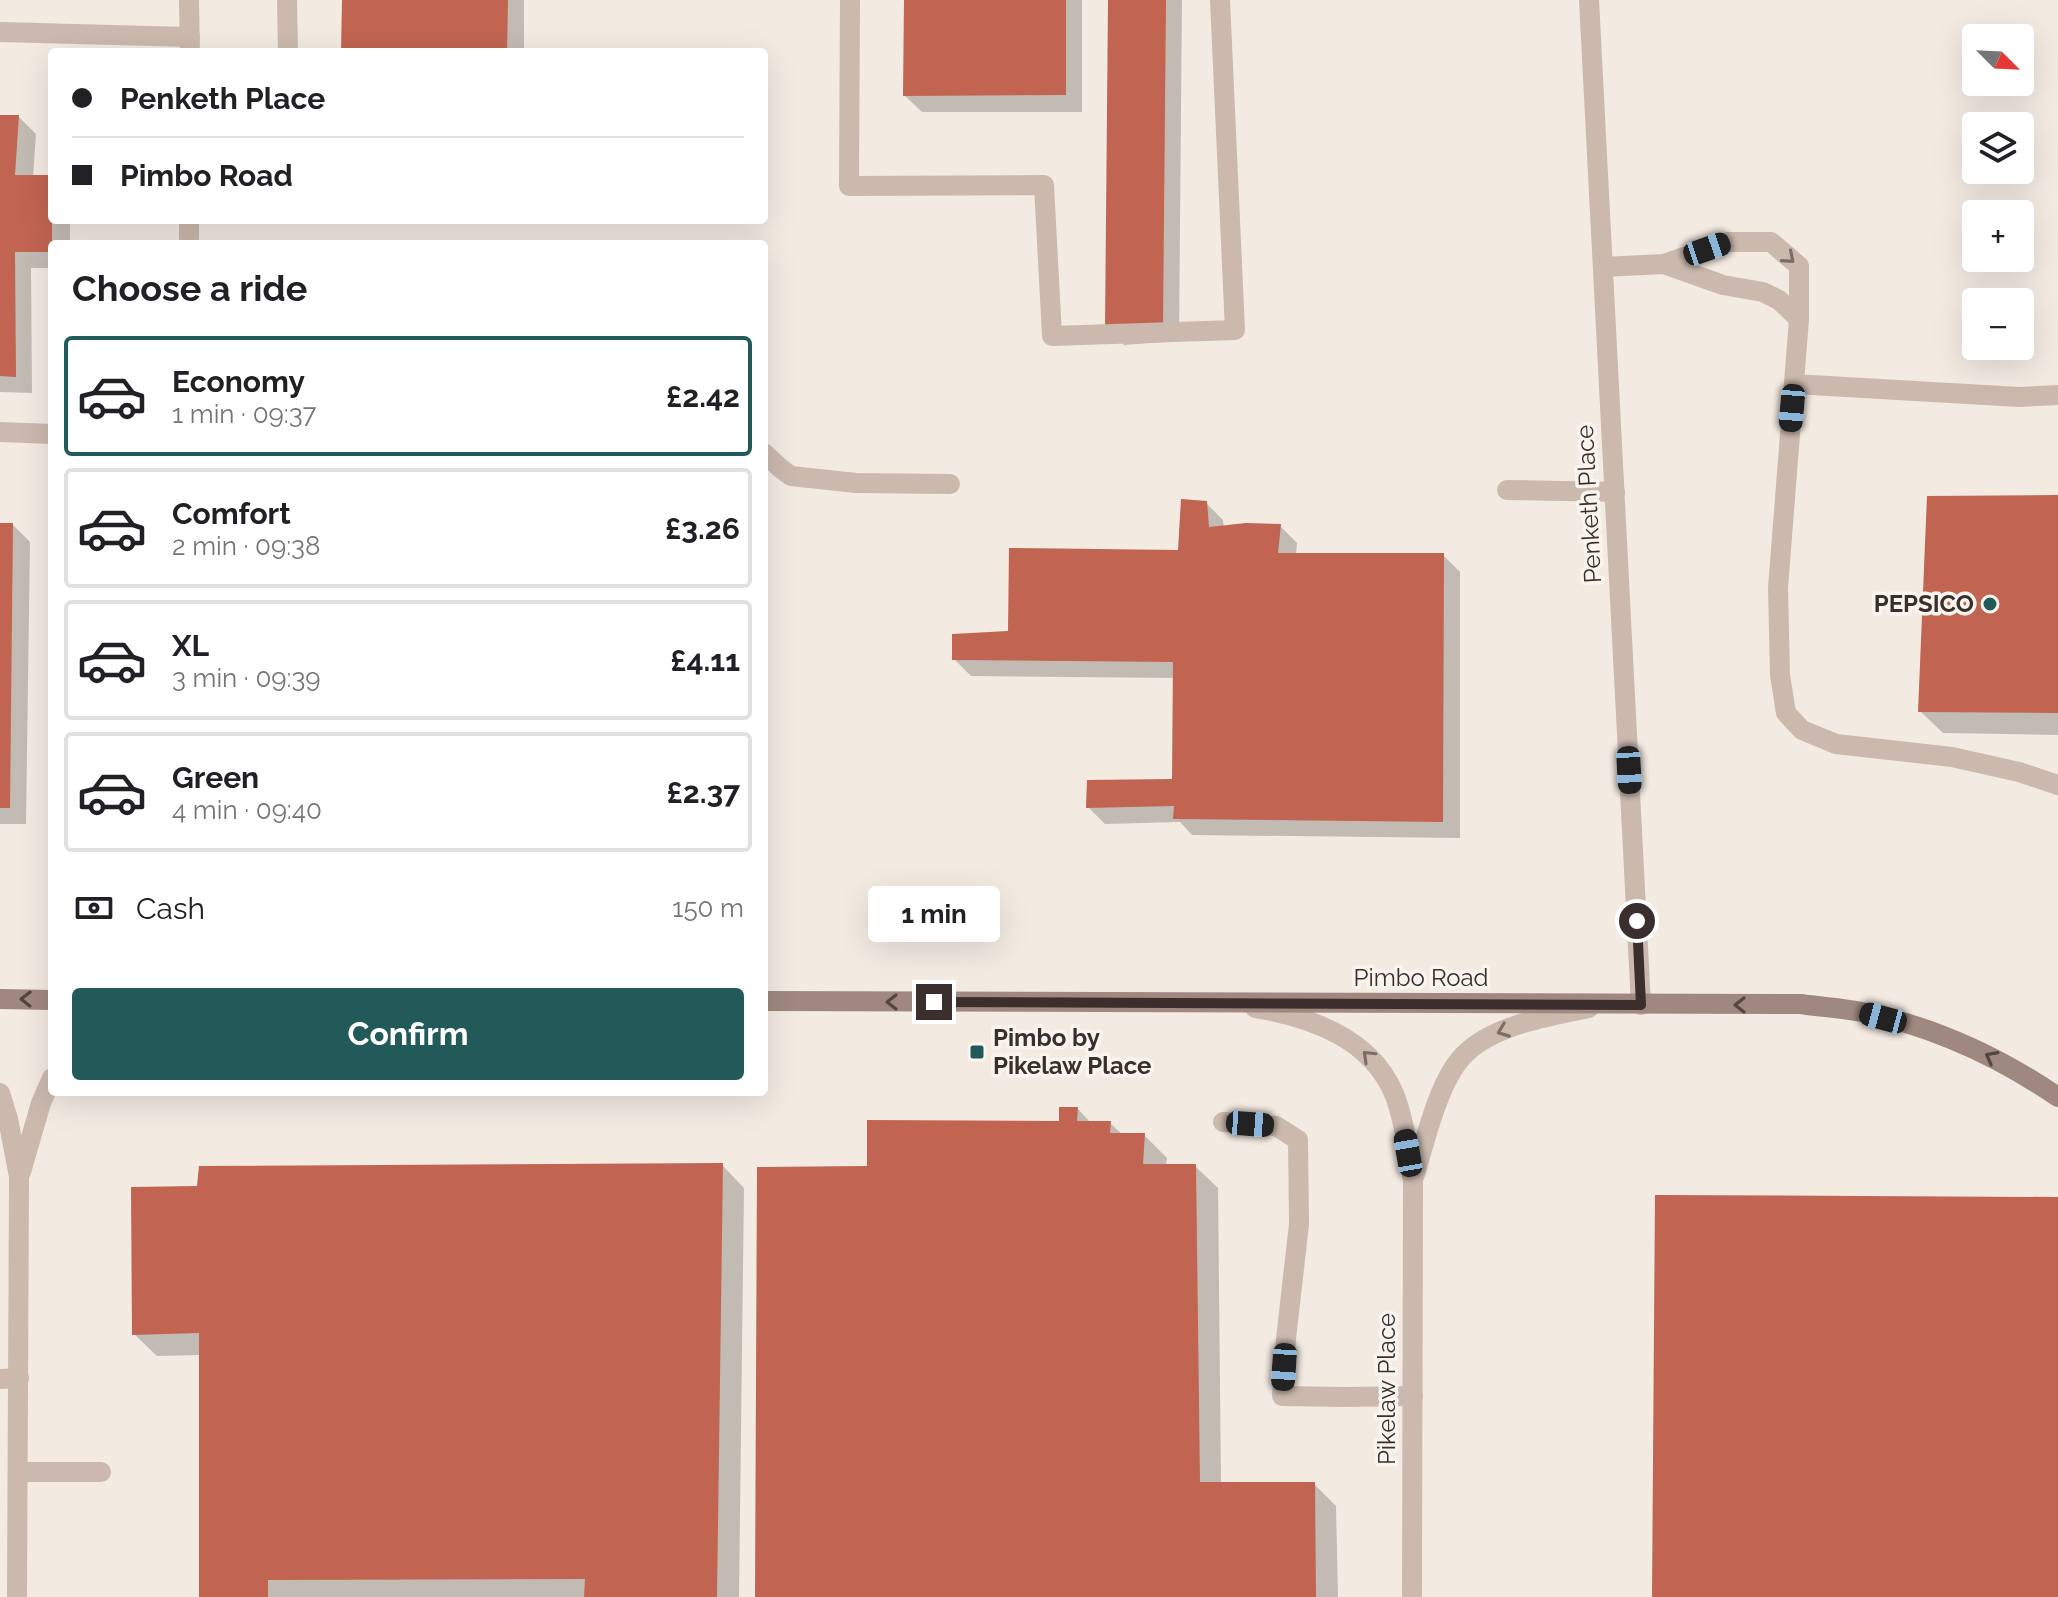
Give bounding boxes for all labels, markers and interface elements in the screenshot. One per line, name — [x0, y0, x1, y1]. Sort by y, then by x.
north arrow — [1962, 24, 2034, 96]
map controls — [1962, 24, 2034, 360]
text: Penketh Place — [120, 81, 325, 116]
button: layers — [1962, 112, 2034, 184]
text: Pimbo Road — [120, 158, 293, 193]
button: + — [1962, 200, 2034, 272]
car — [1680, 230, 1734, 268]
one-way arrow — [1779, 248, 1794, 262]
text: Choose a ride — [72, 267, 307, 309]
button: − — [1962, 288, 2034, 360]
icon: car — [76, 360, 148, 432]
text: Economy — [172, 364, 305, 399]
text: £2.42 — [666, 379, 740, 414]
car — [1778, 383, 1806, 433]
text: 1 min · 09:37 — [172, 399, 316, 429]
street label: Penketh Place — [1570, 424, 1607, 584]
icon: car — [76, 492, 148, 564]
text: Comfort — [172, 496, 291, 531]
text: £3.26 — [665, 511, 740, 546]
text: 2 min · 09:38 — [172, 531, 320, 561]
place label: PEPSICO — [1874, 589, 1974, 618]
marker: PEPSICO — [1981, 595, 1999, 613]
icon: car — [76, 624, 148, 696]
text: XL — [172, 628, 209, 663]
text: £4.11 — [670, 643, 740, 678]
text: 3 min · 09:39 — [172, 663, 321, 693]
car — [1616, 745, 1642, 795]
icon: car — [76, 756, 148, 828]
text: Green — [172, 760, 259, 795]
text: £2.37 — [666, 775, 740, 810]
text: 4 min · 09:40 — [172, 795, 322, 825]
icon: cash — [72, 886, 116, 930]
callout: 1 min — [868, 886, 1000, 942]
text: Cash — [136, 891, 205, 926]
text: 150 m — [672, 893, 744, 923]
text: 1 min — [901, 899, 967, 929]
route start — [1619, 903, 1655, 939]
street label: Pimbo Road — [1354, 963, 1489, 992]
route end — [916, 984, 952, 1020]
button: Confirm — [72, 988, 744, 1080]
one-way arrow — [19, 991, 32, 1008]
one-way arrow — [885, 993, 898, 1011]
one-way arrow — [1733, 996, 1746, 1014]
car — [1857, 1000, 1909, 1036]
one-way arrow — [1497, 1021, 1511, 1038]
place label: Pimbo by Pikelaw Place — [993, 1023, 1151, 1080]
marker: Pimbo by Pikelaw Place — [968, 1043, 986, 1061]
one-way arrow — [1363, 1051, 1377, 1065]
one-way arrow — [1985, 1052, 2000, 1067]
car — [1225, 1110, 1275, 1138]
car — [1392, 1127, 1424, 1179]
street label: Pikelaw Place — [1372, 1313, 1401, 1465]
car — [1270, 1342, 1298, 1392]

